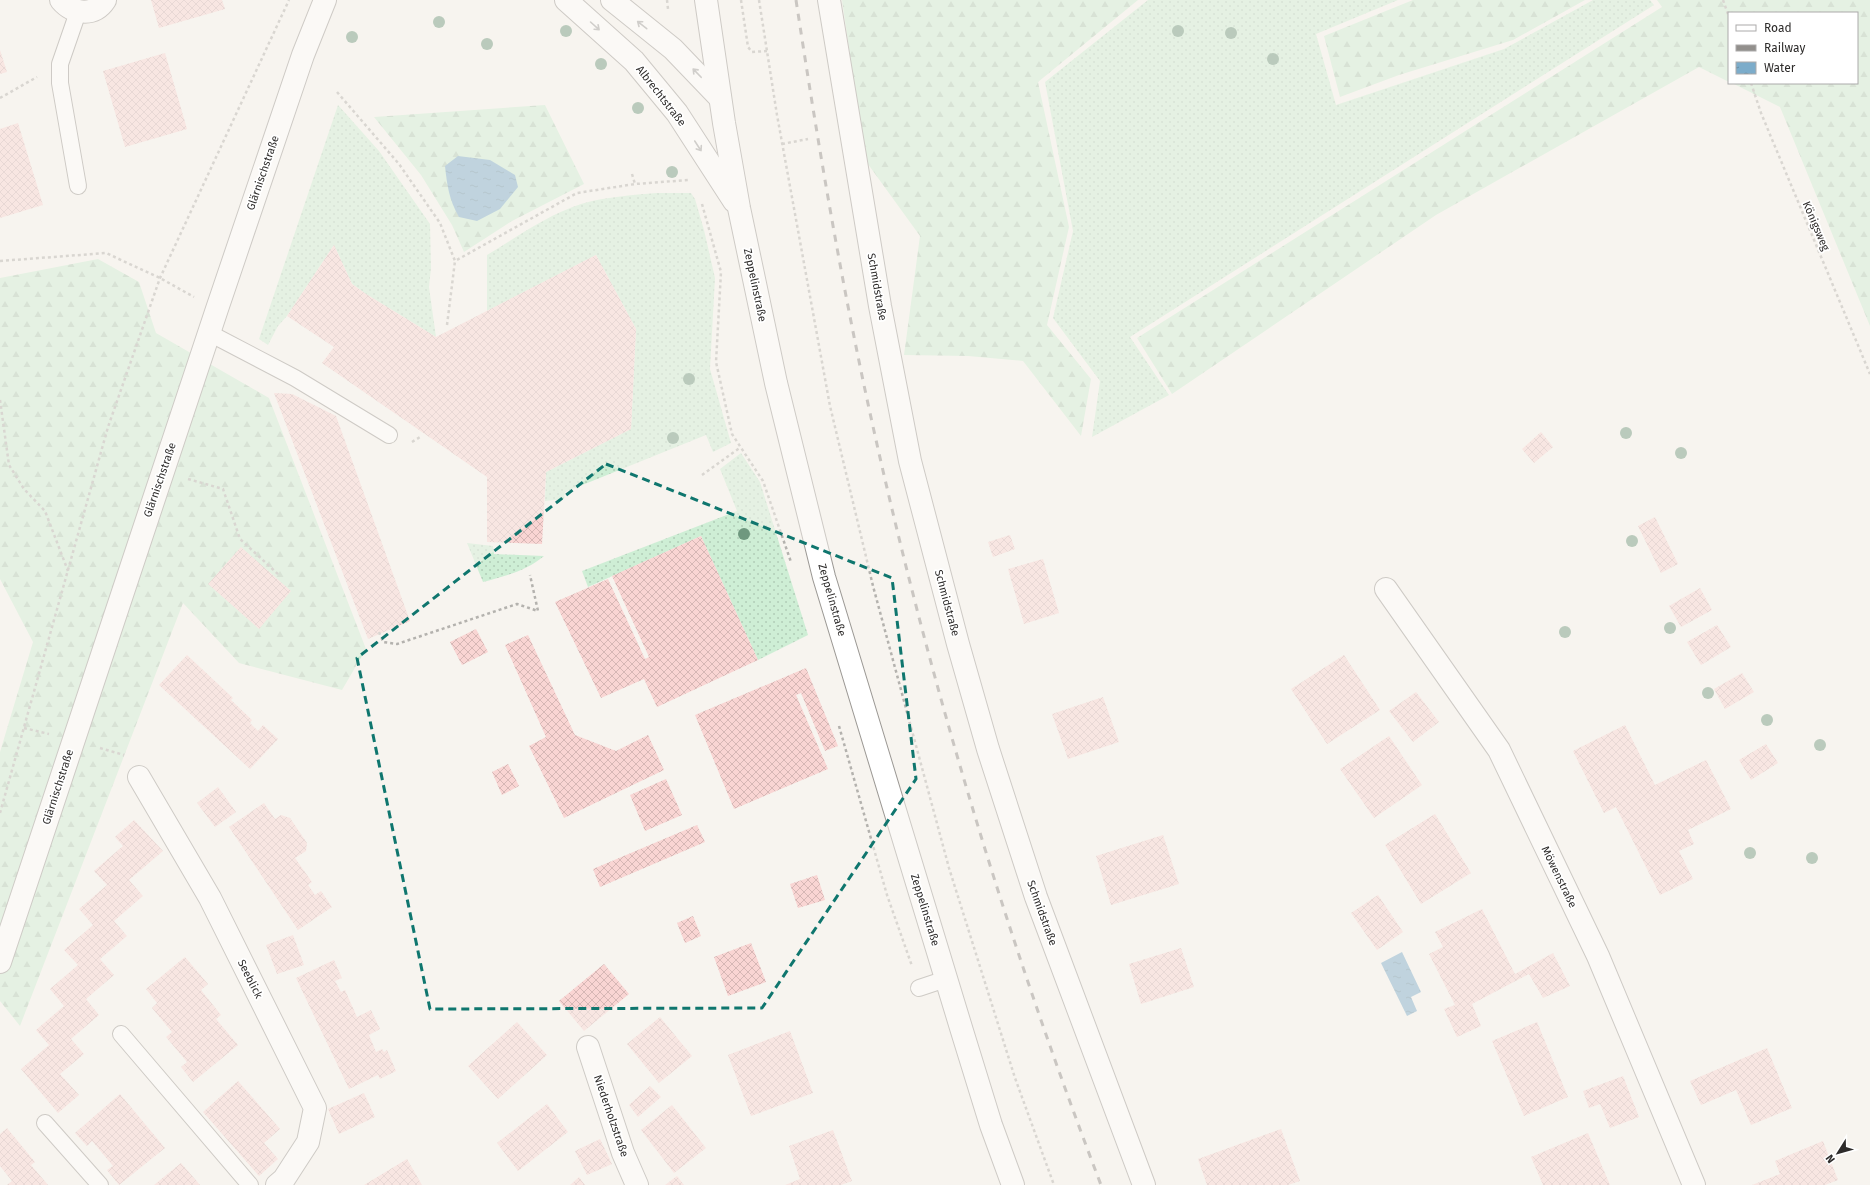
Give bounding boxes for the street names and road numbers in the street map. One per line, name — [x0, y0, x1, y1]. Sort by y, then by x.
street label: Albrechtstraße — [633, 63, 689, 129]
street label: Glärnischstraße — [244, 134, 282, 212]
street label: Königsweg — [1800, 199, 1832, 253]
street label: Zeppelinstraße — [741, 247, 769, 323]
street label: Schmidstraße — [865, 252, 889, 322]
street label: Glärnischstraße — [141, 441, 179, 519]
street label: Zeppelinstraße — [815, 562, 849, 638]
street label: Schmidstraße — [932, 568, 962, 638]
street label: Glärnischstraße — [40, 748, 76, 826]
street label: Möwenstraße — [1539, 844, 1579, 910]
street label: Zeppelinstraße — [908, 872, 942, 948]
street label: Schmidstraße — [1024, 879, 1060, 947]
street label: Seeblick — [235, 957, 265, 1001]
street label: Niederholzstraße — [591, 1073, 631, 1159]

